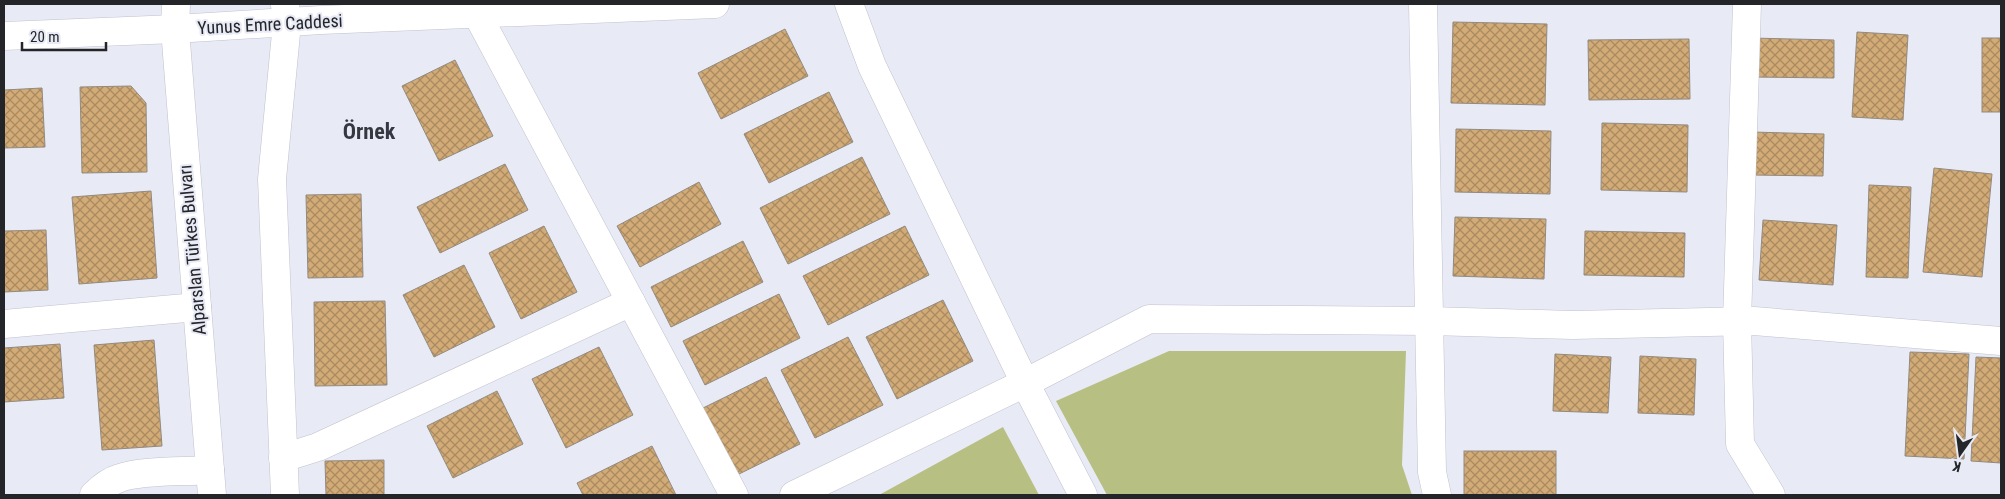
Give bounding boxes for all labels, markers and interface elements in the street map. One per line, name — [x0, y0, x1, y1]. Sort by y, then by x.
street label: Yunus Emre Caddesi — [197, 10, 343, 38]
scale bar — [22, 20, 106, 52]
text: 20 m — [30, 28, 60, 46]
district label: Örnek — [343, 119, 396, 144]
street label: Alparslan Türkes Bulvarı — [174, 164, 210, 336]
north arrow — [1935, 429, 1985, 479]
text: K — [1951, 458, 1963, 475]

